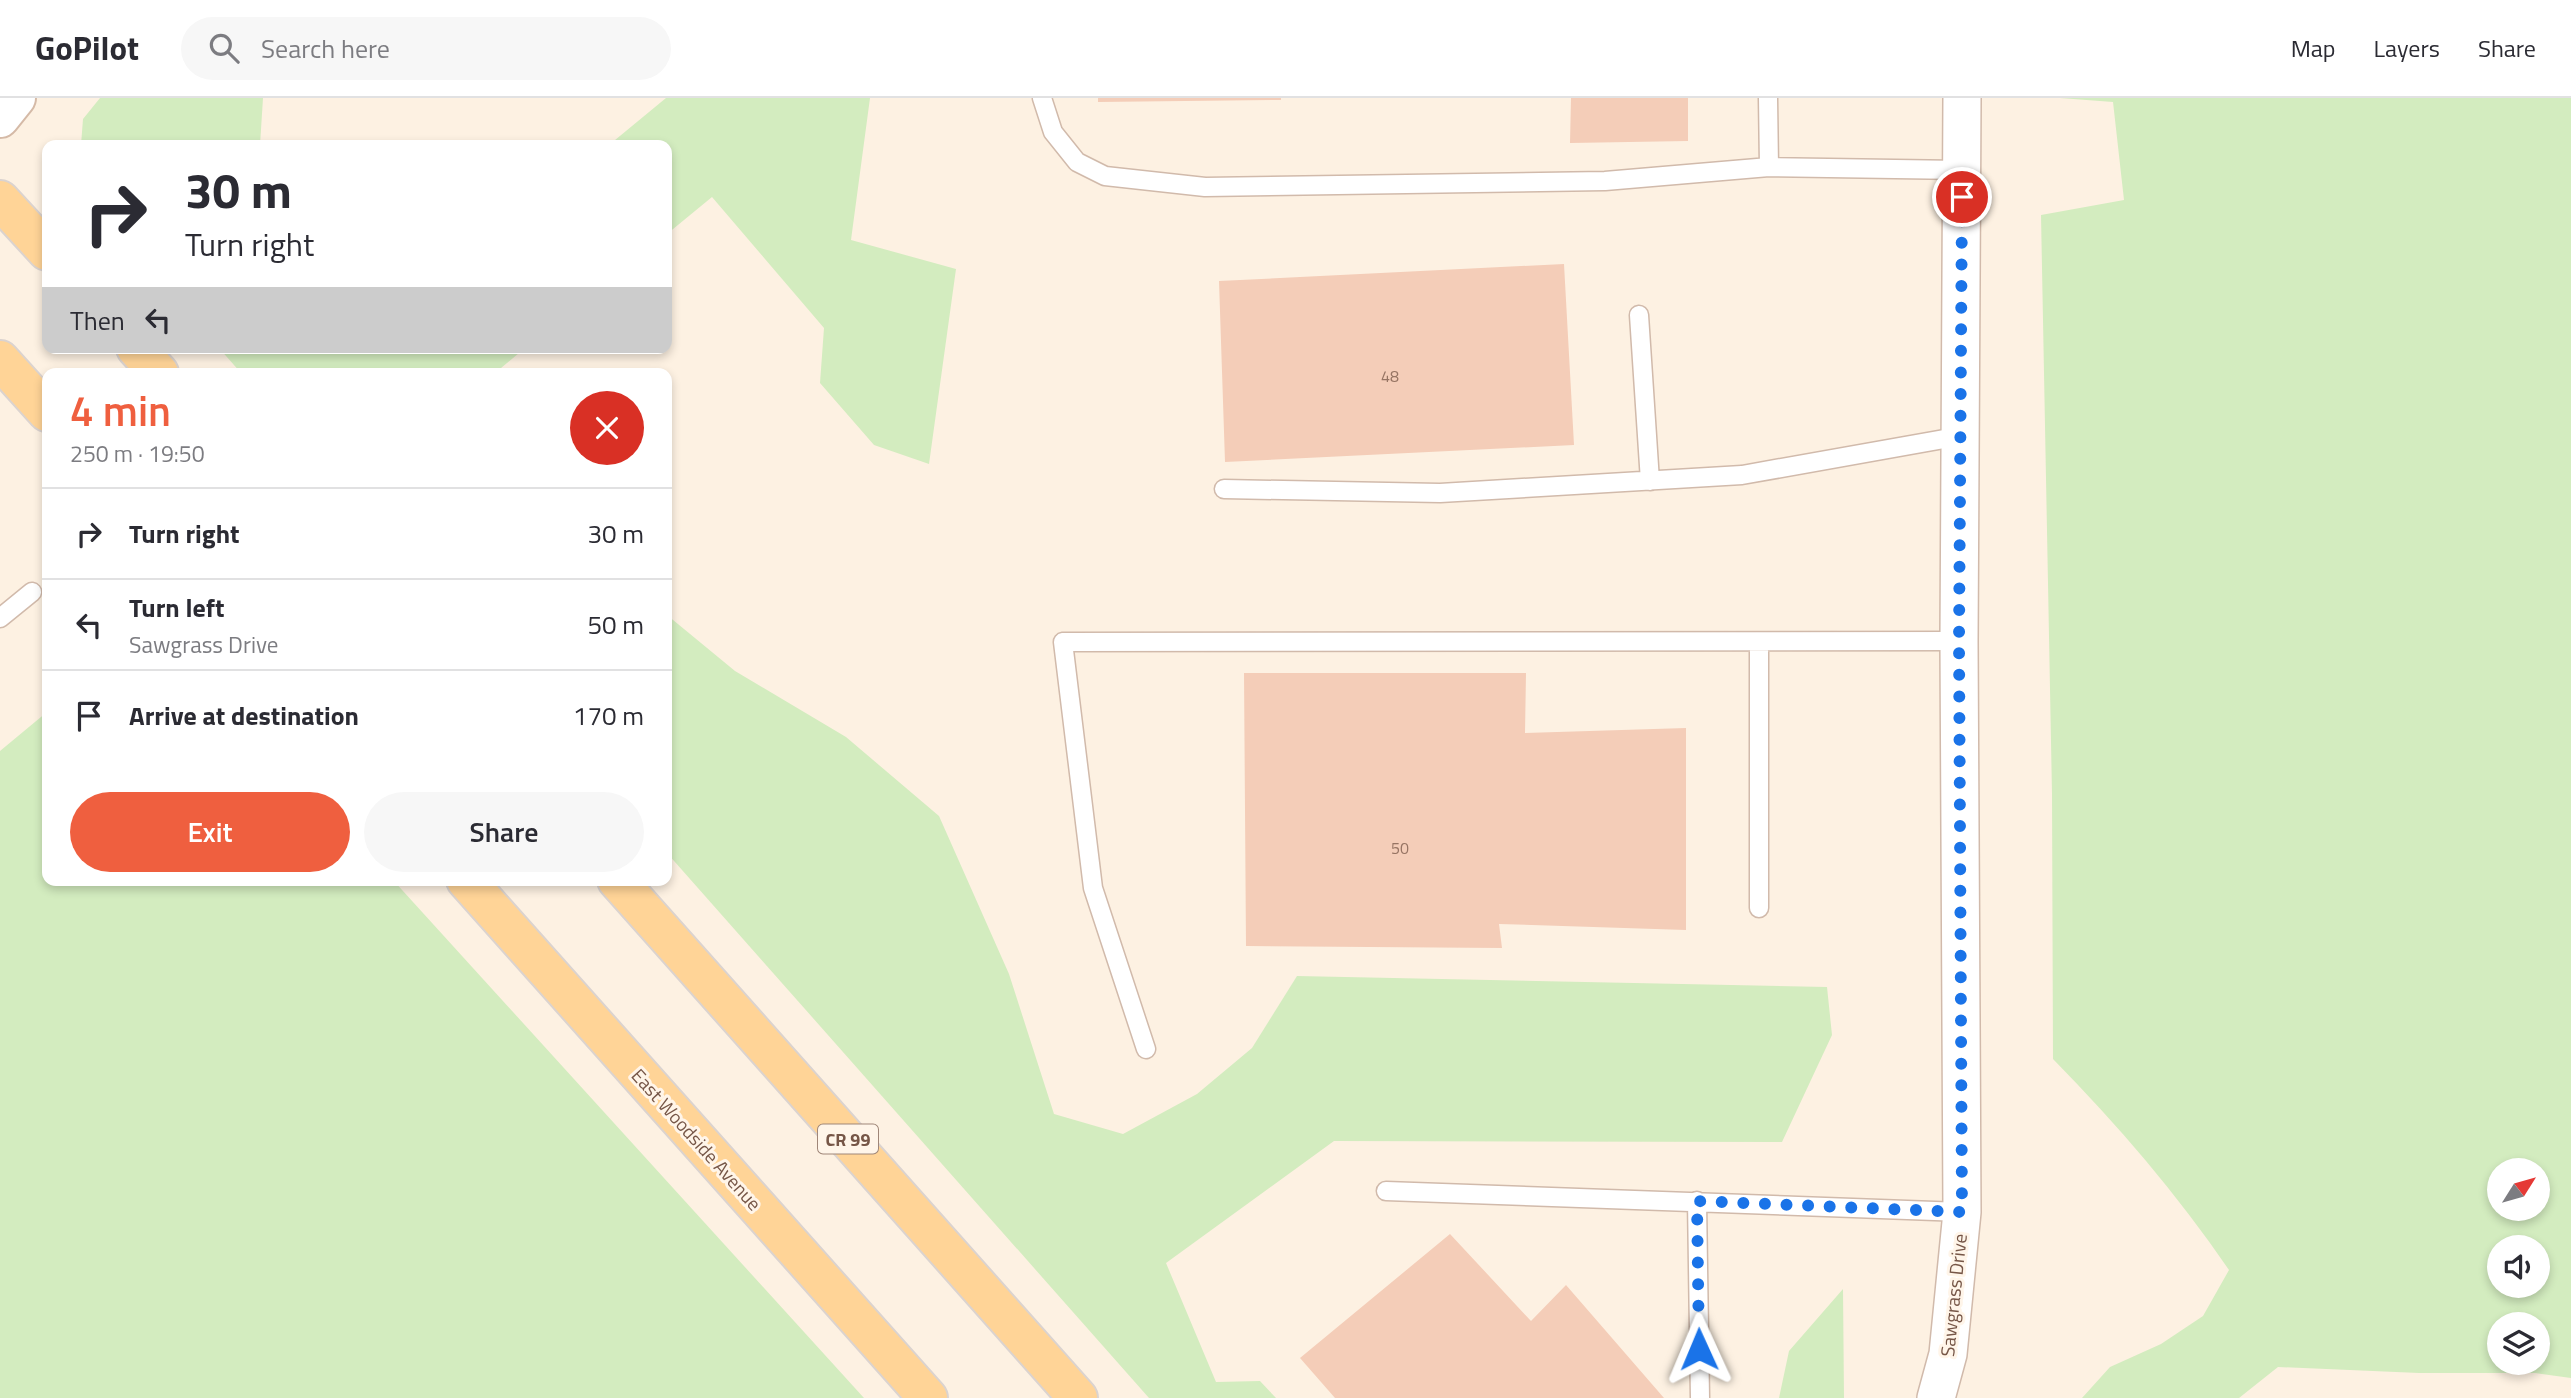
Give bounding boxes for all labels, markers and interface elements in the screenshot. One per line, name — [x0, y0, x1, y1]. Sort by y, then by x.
search box — [181, 17, 671, 80]
text: GoPilot — [35, 23, 139, 73]
icon: search — [205, 29, 243, 67]
text: Search here — [261, 29, 390, 68]
text: Map — [2291, 30, 2336, 66]
text: Layers — [2374, 30, 2440, 66]
text: Share — [2478, 30, 2536, 66]
text: 30 m — [185, 152, 292, 227]
pin — [1932, 167, 1992, 227]
icon: right — [70, 168, 161, 259]
icon: arrive — [1943, 178, 1981, 216]
text: Turn right — [185, 220, 314, 268]
text: Then — [70, 301, 125, 340]
icon: left — [139, 301, 177, 339]
house number: 48 — [1381, 364, 1399, 388]
text: 4 min — [70, 378, 171, 442]
button: close — [570, 391, 644, 465]
text: 250 m · 19:50 — [70, 436, 205, 471]
text: Turn right — [129, 514, 240, 553]
text: 30 m — [587, 514, 644, 553]
icon: right — [70, 515, 108, 553]
text: Turn left — [129, 588, 224, 627]
text: 50 m — [587, 605, 644, 644]
icon: left — [70, 606, 108, 644]
text: Sawgrass Drive — [129, 627, 278, 662]
text: Arrive at destination — [129, 696, 359, 735]
text: 170 m — [573, 696, 644, 735]
icon: arrive — [70, 697, 108, 735]
button: Exit — [70, 792, 350, 872]
button: Share — [364, 792, 644, 872]
house number: 50 — [1391, 836, 1409, 860]
street label: East Woodside Avenue — [625, 1061, 769, 1217]
road number: CR 99 — [818, 1124, 878, 1154]
north arrow — [2487, 1158, 2550, 1222]
map controls — [2487, 1158, 2550, 1375]
street label: Sawgrass Drive — [1932, 1232, 1974, 1358]
button: sound — [2487, 1235, 2550, 1298]
position arrow — [1662, 1312, 1736, 1386]
button: layers — [2487, 1312, 2550, 1375]

